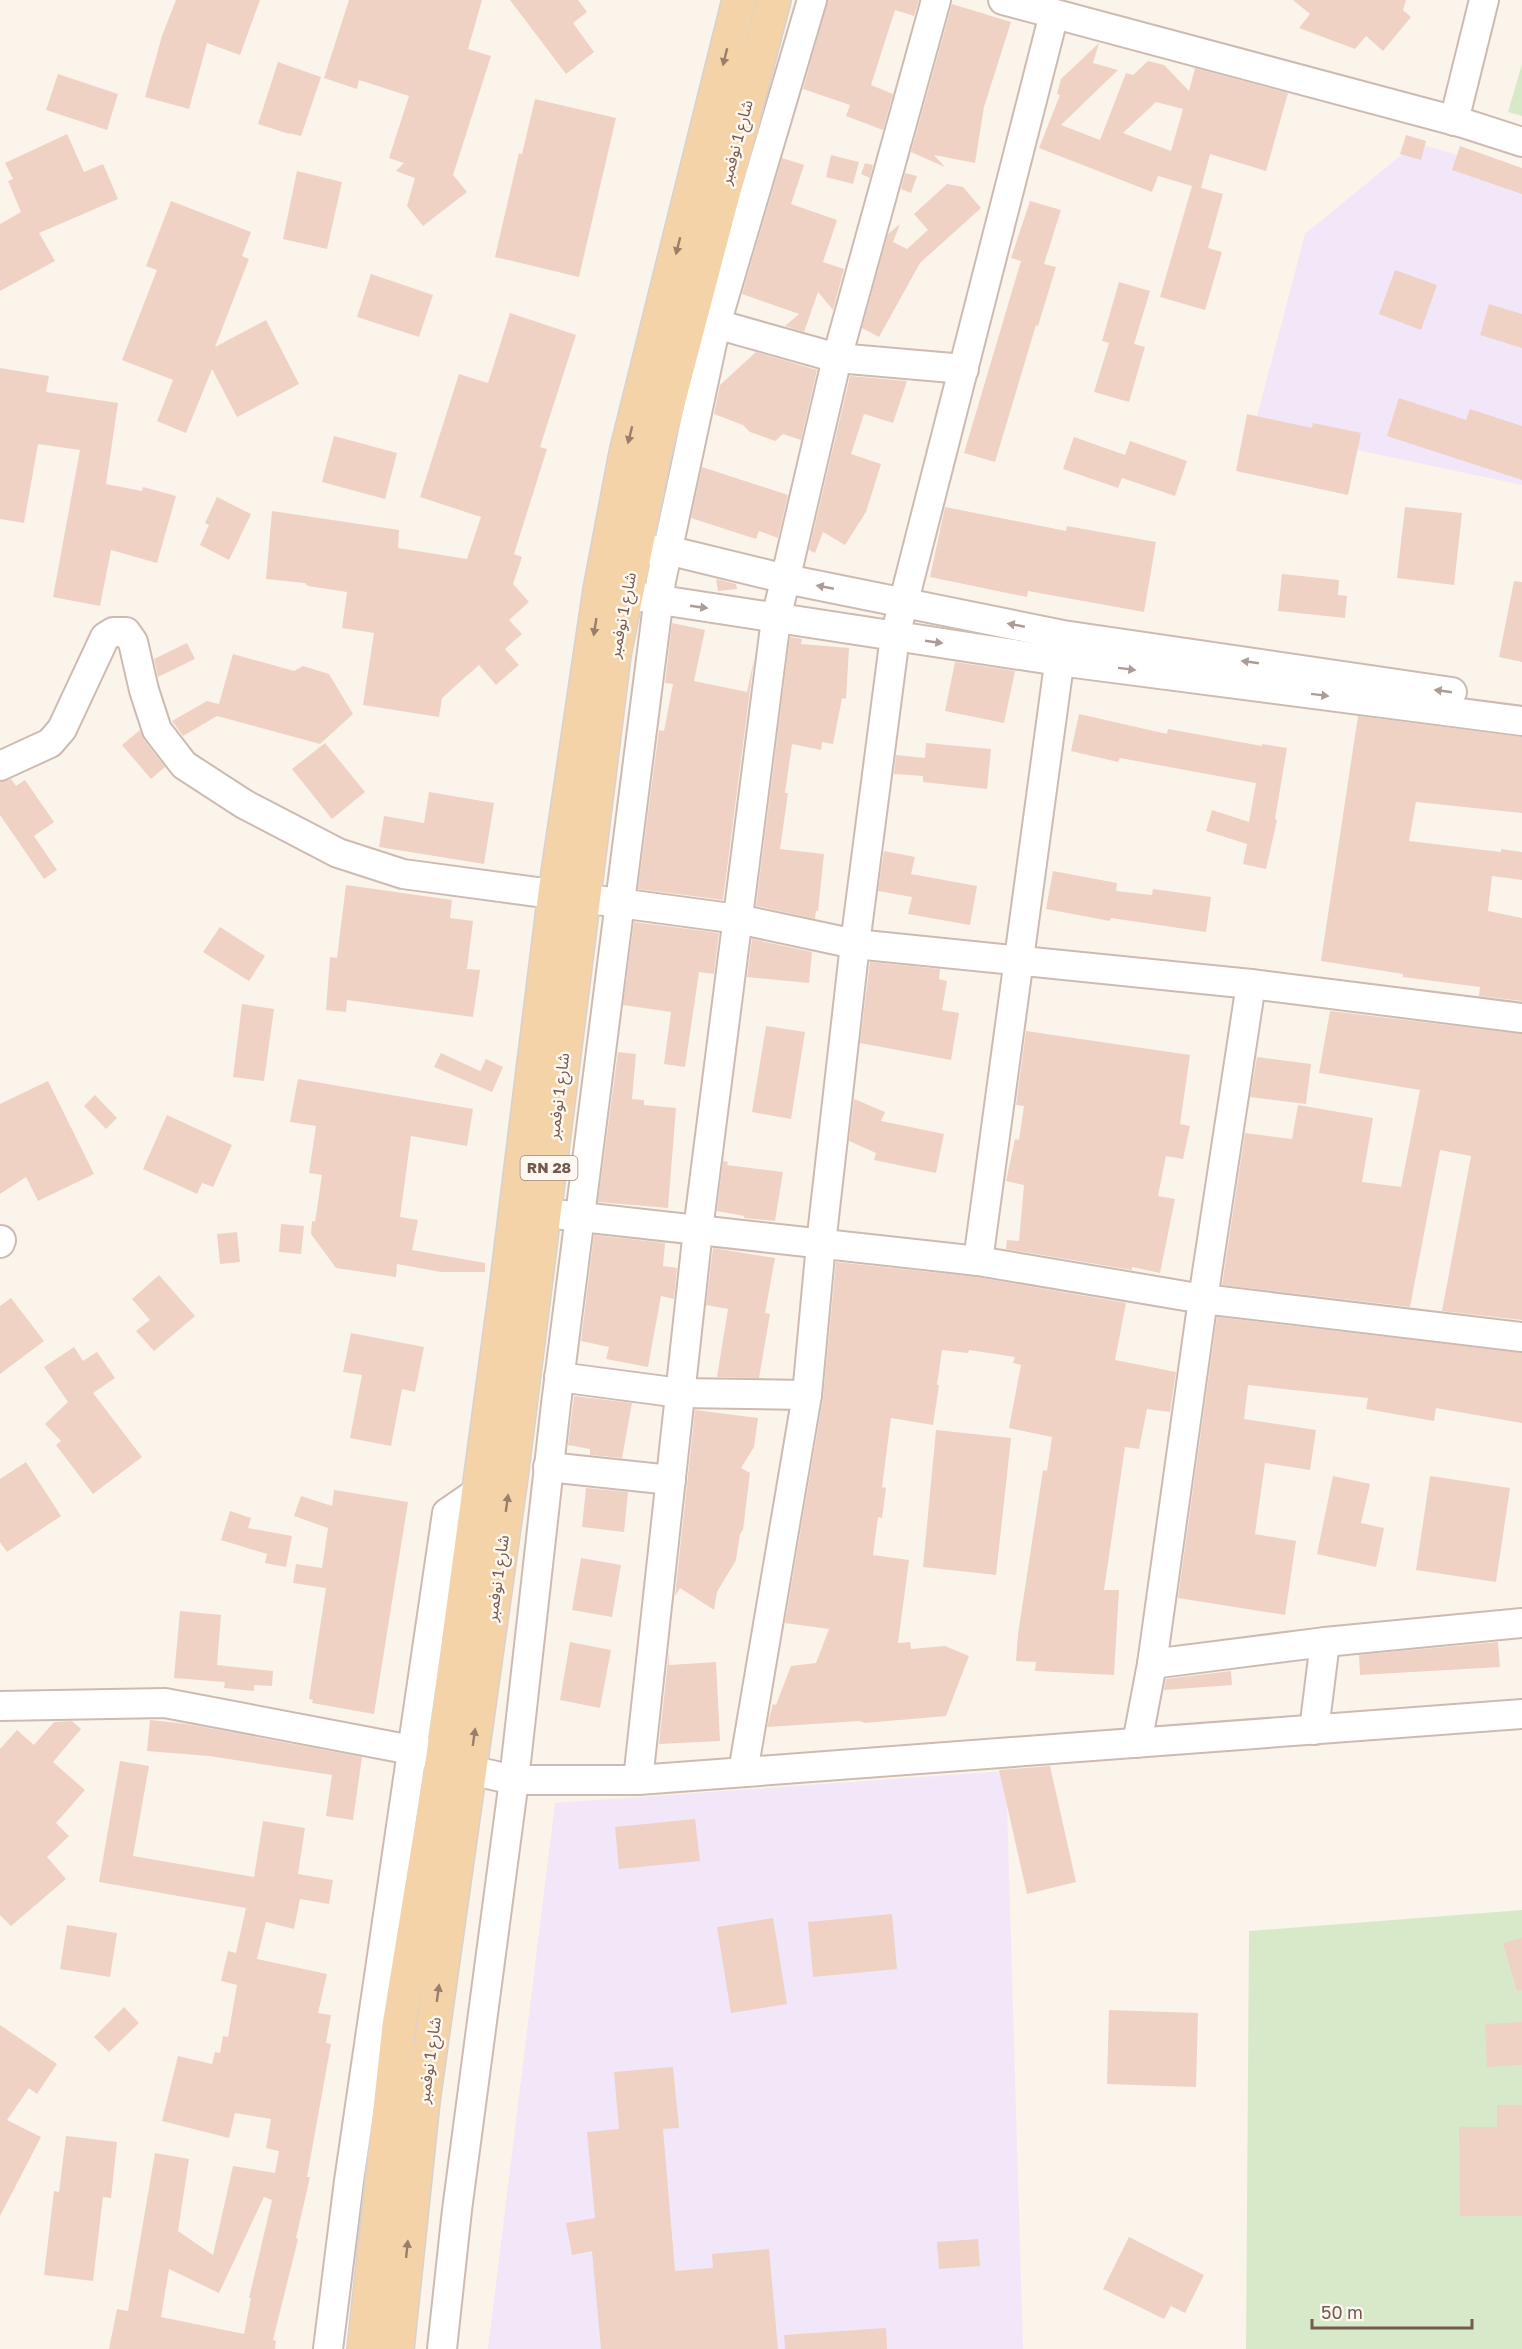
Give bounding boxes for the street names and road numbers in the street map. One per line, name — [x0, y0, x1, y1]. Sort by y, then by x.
street label: شارع 1 نوفمبر — [715, 97, 760, 188]
street label: شارع 1 نوفمبر — [604, 570, 643, 661]
street label: شارع 1 نوفمبر — [543, 1052, 576, 1142]
road number: RN 28 — [520, 1156, 578, 1180]
street label: شارع 1 نوفمبر — [481, 1534, 516, 1624]
street label: شارع 1 نوفمبر — [413, 2016, 448, 2106]

